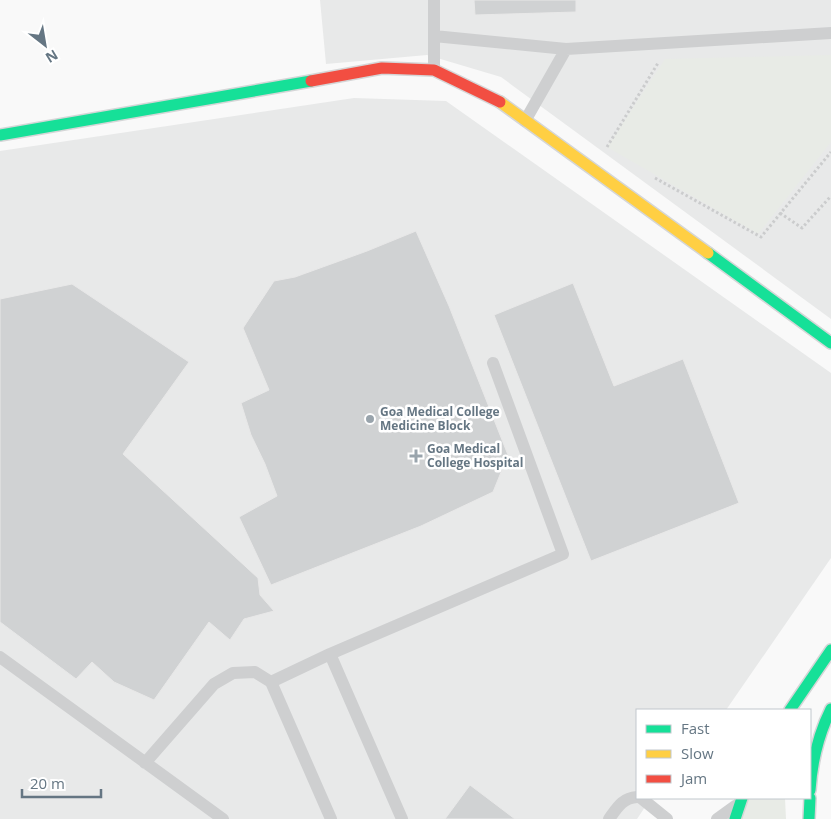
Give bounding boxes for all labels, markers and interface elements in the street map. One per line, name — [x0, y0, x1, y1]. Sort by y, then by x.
north arrow — [20, 20, 70, 70]
text: N — [42, 45, 62, 68]
place label: Goa Medical College Medicine Block — [380, 403, 500, 434]
marker: Goa Medical College Medicine Block — [364, 413, 376, 425]
place label: Goa Medical College Hospital — [427, 440, 523, 471]
marker: Goa Medical College Hospital — [409, 449, 423, 463]
legend — [636, 709, 811, 799]
text: Fast — [681, 718, 710, 738]
text: Slow — [681, 743, 714, 763]
scale bar — [22, 766, 101, 798]
text: Jam — [679, 768, 707, 788]
text: 20 m — [30, 773, 65, 793]

